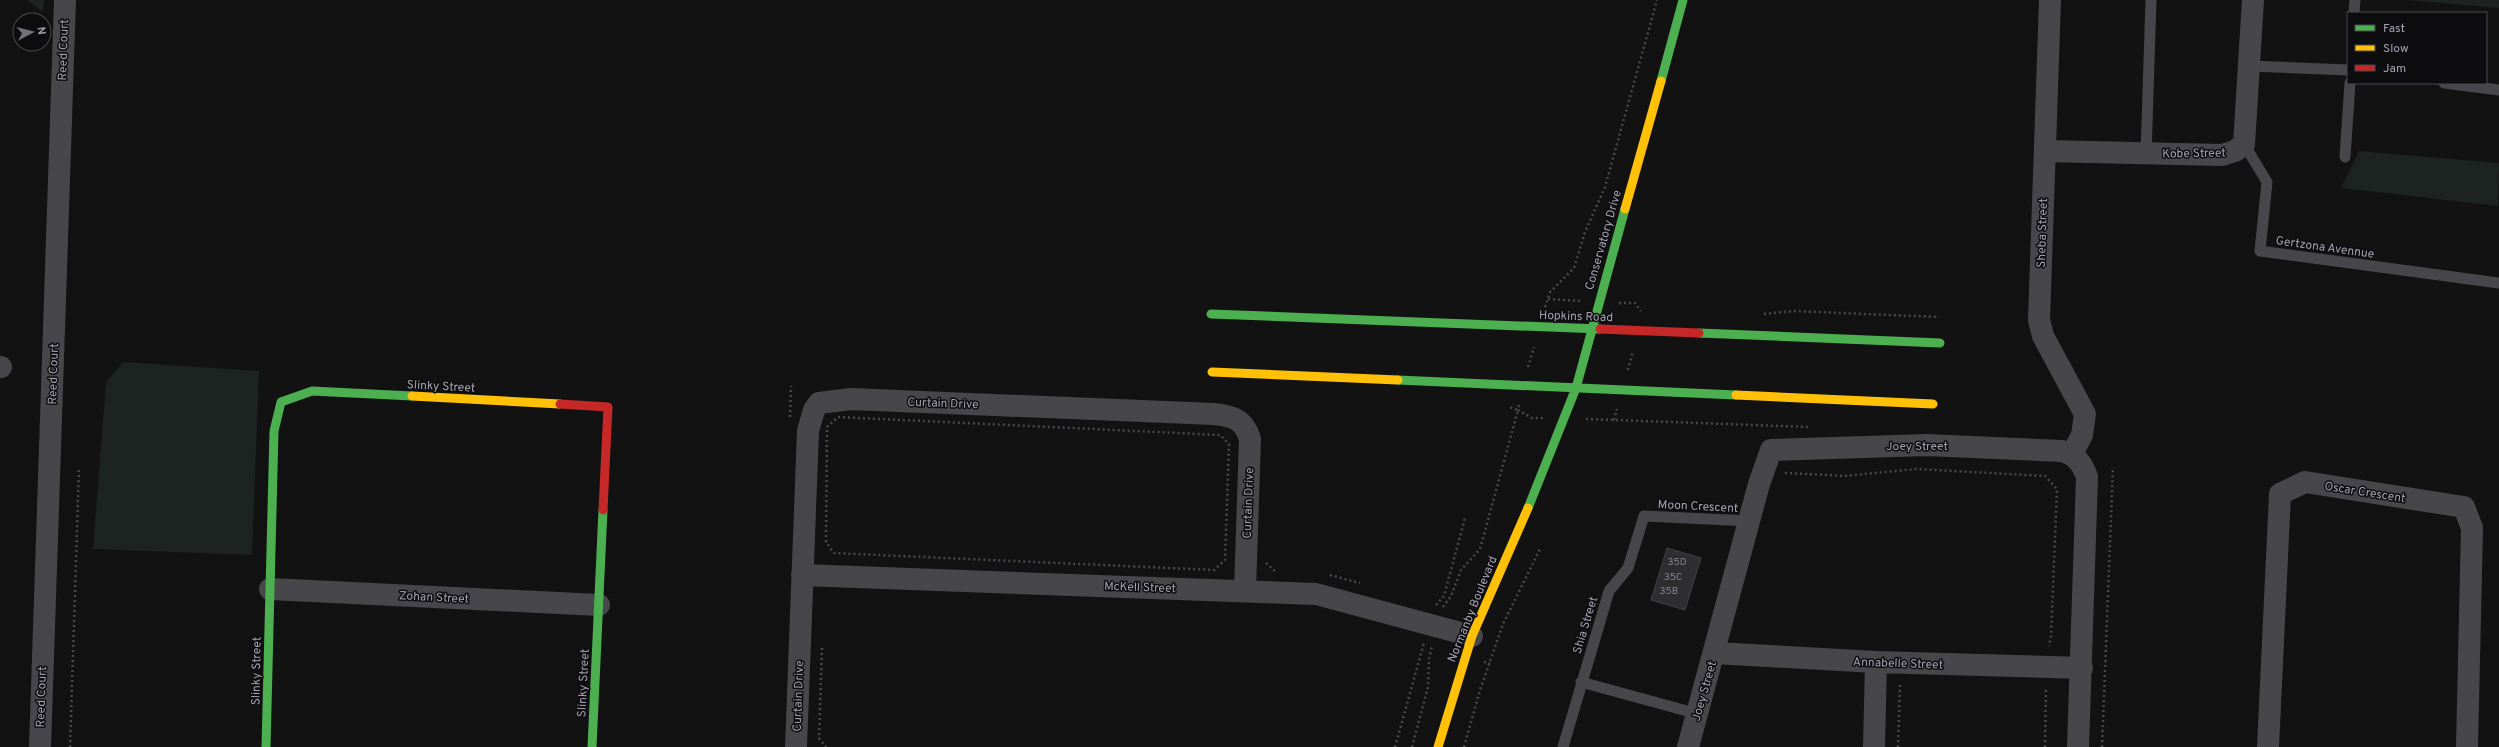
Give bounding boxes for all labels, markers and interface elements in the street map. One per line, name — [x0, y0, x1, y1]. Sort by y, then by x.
north arrow — [12, 12, 52, 52]
legend — [2347, 12, 2487, 84]
street label: Reed Court — [55, 19, 73, 81]
text: Fast — [2383, 21, 2405, 37]
text: N — [34, 26, 48, 36]
text: Slow — [2383, 41, 2409, 57]
text: Jam — [2383, 61, 2406, 77]
street label: Kobe Street — [2162, 145, 2226, 163]
street label: Conservatory Drive — [1582, 188, 1626, 292]
street label: Sheba Street — [2034, 198, 2052, 268]
street label: Gertzona Avennue — [2275, 233, 2375, 263]
street label: Hopkins Road — [1539, 308, 1613, 326]
street label: Reed Court — [45, 343, 63, 405]
street label: Slinky Street — [406, 377, 476, 397]
street label: Curtain Drive — [907, 395, 979, 413]
street label: Joey Street — [1886, 439, 1948, 455]
street label: Curtain Drive — [1240, 467, 1258, 539]
street label: Oscar Crescent — [2323, 479, 2406, 507]
street label: Moon Crescent — [1657, 497, 1739, 517]
street label: Normanby Boulevard — [1444, 554, 1502, 665]
house number: 35D — [1667, 556, 1687, 569]
house number: 35C — [1664, 571, 1682, 584]
street label: McKell Street — [1104, 579, 1176, 597]
house number: 35B — [1660, 585, 1678, 598]
street label: Zohan Street — [398, 588, 469, 608]
street label: Shia Street — [1570, 595, 1602, 656]
street label: Slinky Street — [248, 637, 266, 705]
street label: Slinky Street — [574, 648, 594, 718]
street label: Annabelle Street — [1853, 654, 1943, 674]
street label: Joey Street — [1689, 659, 1721, 723]
street label: Curtain Drive — [790, 660, 808, 732]
street label: Reed Court — [33, 666, 51, 728]

